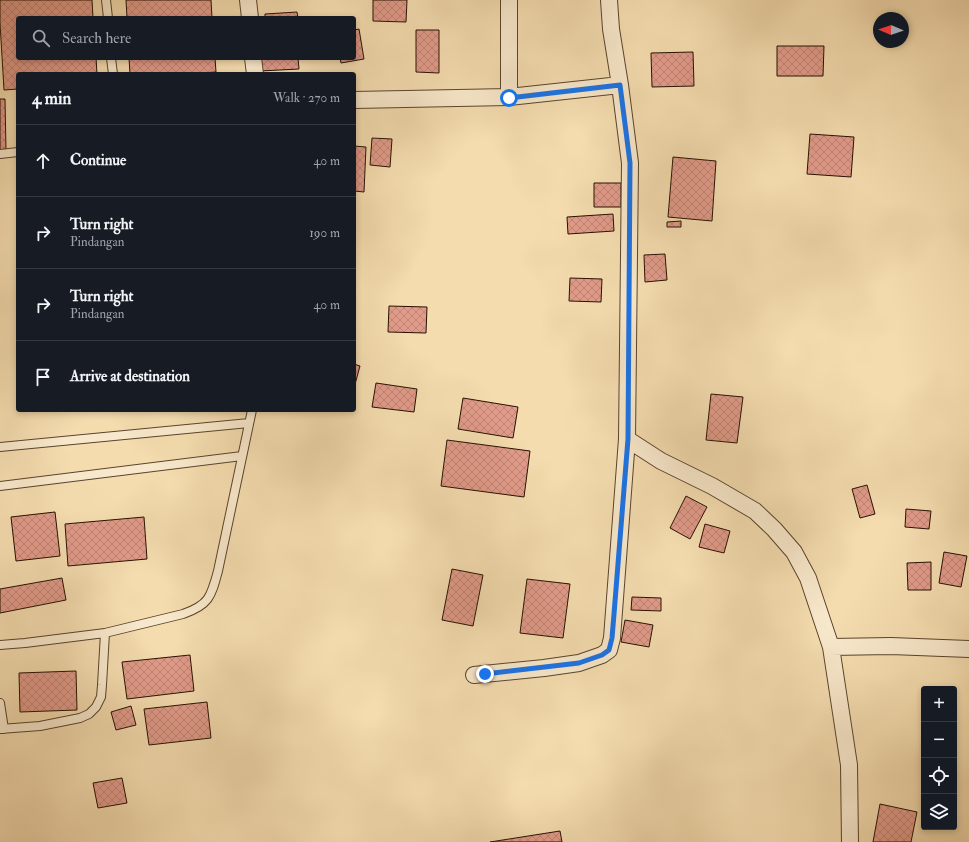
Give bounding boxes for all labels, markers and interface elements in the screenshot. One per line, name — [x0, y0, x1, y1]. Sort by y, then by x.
north arrow — [873, 12, 909, 48]
search box — [16, 16, 356, 60]
icon: search — [30, 27, 52, 49]
text: Search here — [62, 29, 131, 48]
text: 4 min — [32, 88, 71, 109]
route start — [500, 89, 518, 107]
text: Walk · 270 m — [273, 90, 340, 106]
icon: ahead — [32, 150, 54, 172]
text: Continue — [70, 151, 126, 170]
text: 40 m — [314, 153, 340, 169]
text: Turn right — [70, 215, 133, 234]
icon: right — [32, 222, 54, 244]
text: 190 m — [309, 225, 340, 241]
text: Pindangan — [70, 234, 125, 250]
text: Turn right — [70, 287, 133, 306]
icon: right — [32, 294, 54, 316]
text: 40 m — [314, 297, 340, 313]
text: Pindangan — [70, 306, 125, 322]
icon: arrive — [32, 366, 54, 388]
text: Arrive at destination — [70, 367, 190, 386]
route end — [476, 665, 494, 683]
map controls — [921, 686, 957, 830]
button: + — [921, 686, 957, 722]
button: − — [921, 722, 957, 758]
button: locate — [921, 758, 957, 794]
button: layers — [921, 794, 957, 830]

